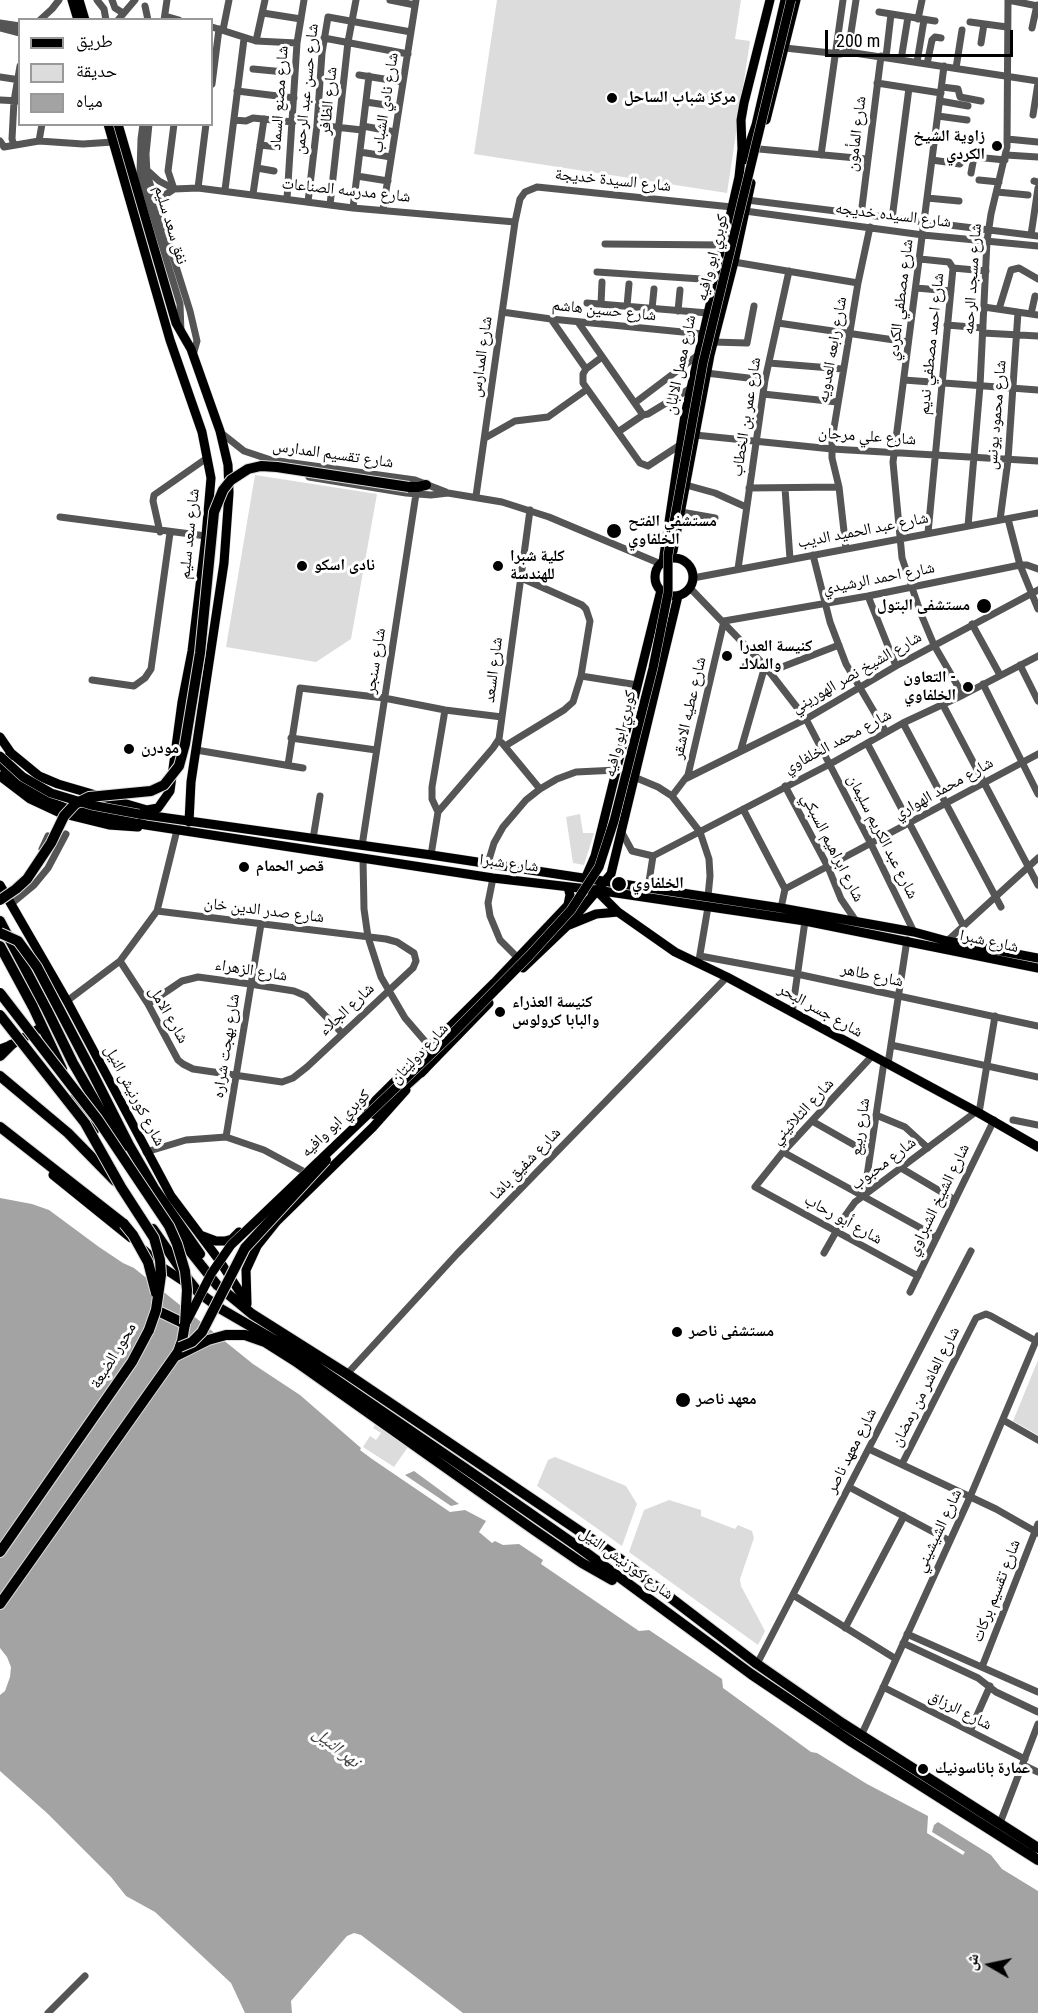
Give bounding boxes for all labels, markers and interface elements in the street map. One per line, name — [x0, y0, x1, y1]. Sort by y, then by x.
legend — [18, 18, 213, 126]
scale bar — [828, 18, 1016, 56]
street label: شارع حسن عبد الرحمن — [291, 22, 323, 156]
text: طريق — [76, 30, 113, 51]
text: 200 m — [836, 30, 880, 51]
street label: شارع مصنع السماد — [267, 45, 293, 151]
street label: شارع نادي الشباب — [369, 51, 403, 155]
text: حديقة — [76, 60, 117, 81]
street label: شارع الظافر — [316, 66, 342, 136]
place label: مركز شباب الساحل — [624, 88, 736, 108]
text: مياه — [76, 90, 103, 111]
marker: مركز شباب الساحل — [605, 91, 619, 105]
street label: شارع المأمون — [843, 95, 871, 173]
place label: زاوية الشيخ الكردي — [913, 127, 985, 165]
marker: زاوية الشيخ الكردي — [990, 139, 1004, 153]
street label: شارع السيدة خديجة — [554, 165, 672, 197]
street label: شارع مدرسه الصناعات — [281, 175, 411, 207]
street label: نفق سعد سليم — [149, 183, 191, 267]
street label: شارع السيده خديجه — [834, 199, 952, 233]
street label: كوبري ابو وافيه — [693, 213, 733, 303]
street label: شارع مسجد الرحمه — [960, 223, 986, 335]
street label: شارع مصطفي الكردي — [884, 238, 918, 362]
street label: شارع احمد مصطفي نديم — [915, 272, 949, 416]
street label: شارع رابعه العدويه — [814, 295, 852, 405]
street label: شارع حسين هاشم — [551, 296, 657, 326]
street label: شارع معمل الالبان — [661, 313, 701, 417]
street label: شارع المدارس — [467, 315, 497, 399]
street label: شارع عمر بن الخطاب — [728, 356, 766, 478]
street label: شارع محمود يونس — [983, 359, 1011, 471]
street label: شارع علي مرجان — [817, 424, 917, 450]
street label: شارع تقسيم المدارس — [271, 437, 395, 473]
street label: شارع سعد سليم — [176, 488, 204, 580]
street label: شارع عبد الحميد الديب — [796, 509, 930, 553]
place label: مستشفي الفتح الخلفاوي — [628, 512, 717, 550]
marker: مستشفي الفتح الخلفاوي — [605, 522, 623, 540]
place label: كلية شبرا للهندسة — [510, 547, 565, 585]
place label: نادى اسكو — [314, 556, 375, 576]
marker: نادى اسكو — [295, 559, 309, 573]
marker: كلية شبرا للهندسة — [491, 559, 505, 573]
street label: شارع احمد الرشيدي — [822, 559, 936, 599]
place label: مستشفى البتول — [877, 596, 970, 616]
marker: مستشفى البتول — [975, 597, 993, 615]
street label: شارع سنجر — [361, 627, 391, 695]
street label: شارع الشيخ نصر الهوريني — [789, 628, 925, 718]
street label: شارع السعد — [480, 636, 508, 704]
place label: كنيسة العدرا والملاك — [739, 637, 812, 675]
marker: كنيسة العدرا والملاك — [720, 649, 734, 663]
street label: شارع عطيه الاشقر — [669, 655, 711, 761]
place label: التعاون - الخلفاوي — [903, 668, 956, 706]
marker: التعاون - الخلفاوي — [961, 680, 975, 694]
street label: كوبري ابو وافيه — [601, 689, 641, 779]
street label: شارع محمد الخلفاوي — [781, 706, 895, 778]
place label: مودرن — [141, 739, 179, 759]
marker: مودرن — [122, 742, 136, 756]
street label: شارع محمد الهواري — [891, 754, 997, 824]
street label: شارع عبد الكريم سليمان — [842, 772, 922, 902]
street label: شارع ابراهيم السبكي — [796, 790, 868, 906]
street label: شارع شبرا — [478, 851, 540, 877]
place label: قصر الحمام — [256, 857, 324, 877]
marker: قصر الحمام — [237, 860, 251, 874]
place label: الخلفاوي — [632, 874, 684, 894]
marker: الخلفاوي — [610, 875, 628, 893]
street label: شارع صدر الدين خان — [203, 894, 325, 928]
street label: شارع شبرا — [958, 926, 1020, 958]
street label: شارع الزهراء — [213, 956, 289, 986]
street label: شارع طاهر — [839, 960, 905, 992]
street label: شارع الجلاء — [315, 980, 379, 1040]
street label: شارع جسر البحر — [774, 980, 866, 1042]
street label: شارع الامل — [144, 983, 192, 1047]
street label: شارع بهجت شراره — [209, 992, 245, 1100]
place label: كنيسة العذراء والبابا كرولوس — [512, 993, 600, 1031]
marker: كنيسة العذراء والبابا كرولوس — [493, 1005, 507, 1019]
street label: شارع دوليتان — [387, 1019, 453, 1089]
street label: شارع كورنيش النيل — [99, 1042, 169, 1150]
street label: شارع الثلاثيني — [767, 1075, 839, 1149]
street label: كوبري ابو وافيه — [297, 1086, 375, 1162]
street label: شارع ربيع — [847, 1097, 875, 1157]
street label: شارع شفيق باشا — [487, 1124, 565, 1204]
street label: شارع محبوب — [848, 1133, 920, 1195]
street label: شارع الشيخ الشبراوي — [904, 1141, 974, 1259]
street label: شارع أبو رحاب — [801, 1191, 885, 1249]
street label: محور الضبعة — [87, 1320, 141, 1392]
place label: مستشفى ناصر — [689, 1322, 774, 1342]
street label: شارع العاشر من رمضان — [887, 1324, 965, 1450]
marker: مستشفى ناصر — [670, 1325, 684, 1339]
place label: معهد ناصر — [696, 1390, 757, 1410]
marker: معهد ناصر — [674, 1391, 692, 1409]
street label: شارع معهد ناصر — [822, 1405, 882, 1497]
street label: شارع الشيشيني — [911, 1486, 967, 1576]
street label: شارع كورنيش النيل — [575, 1523, 677, 1605]
street label: شارع تقسيم بركات — [969, 1537, 1025, 1645]
street label: شارع الرزاق — [925, 1687, 995, 1735]
water label: نهر النيل — [308, 1723, 364, 1773]
place label: عمارة باناسونيك — [935, 1759, 1030, 1779]
marker: عمارة باناسونيك — [916, 1762, 930, 1776]
north arrow — [960, 1935, 1020, 1995]
text: ش — [961, 1952, 982, 1972]

